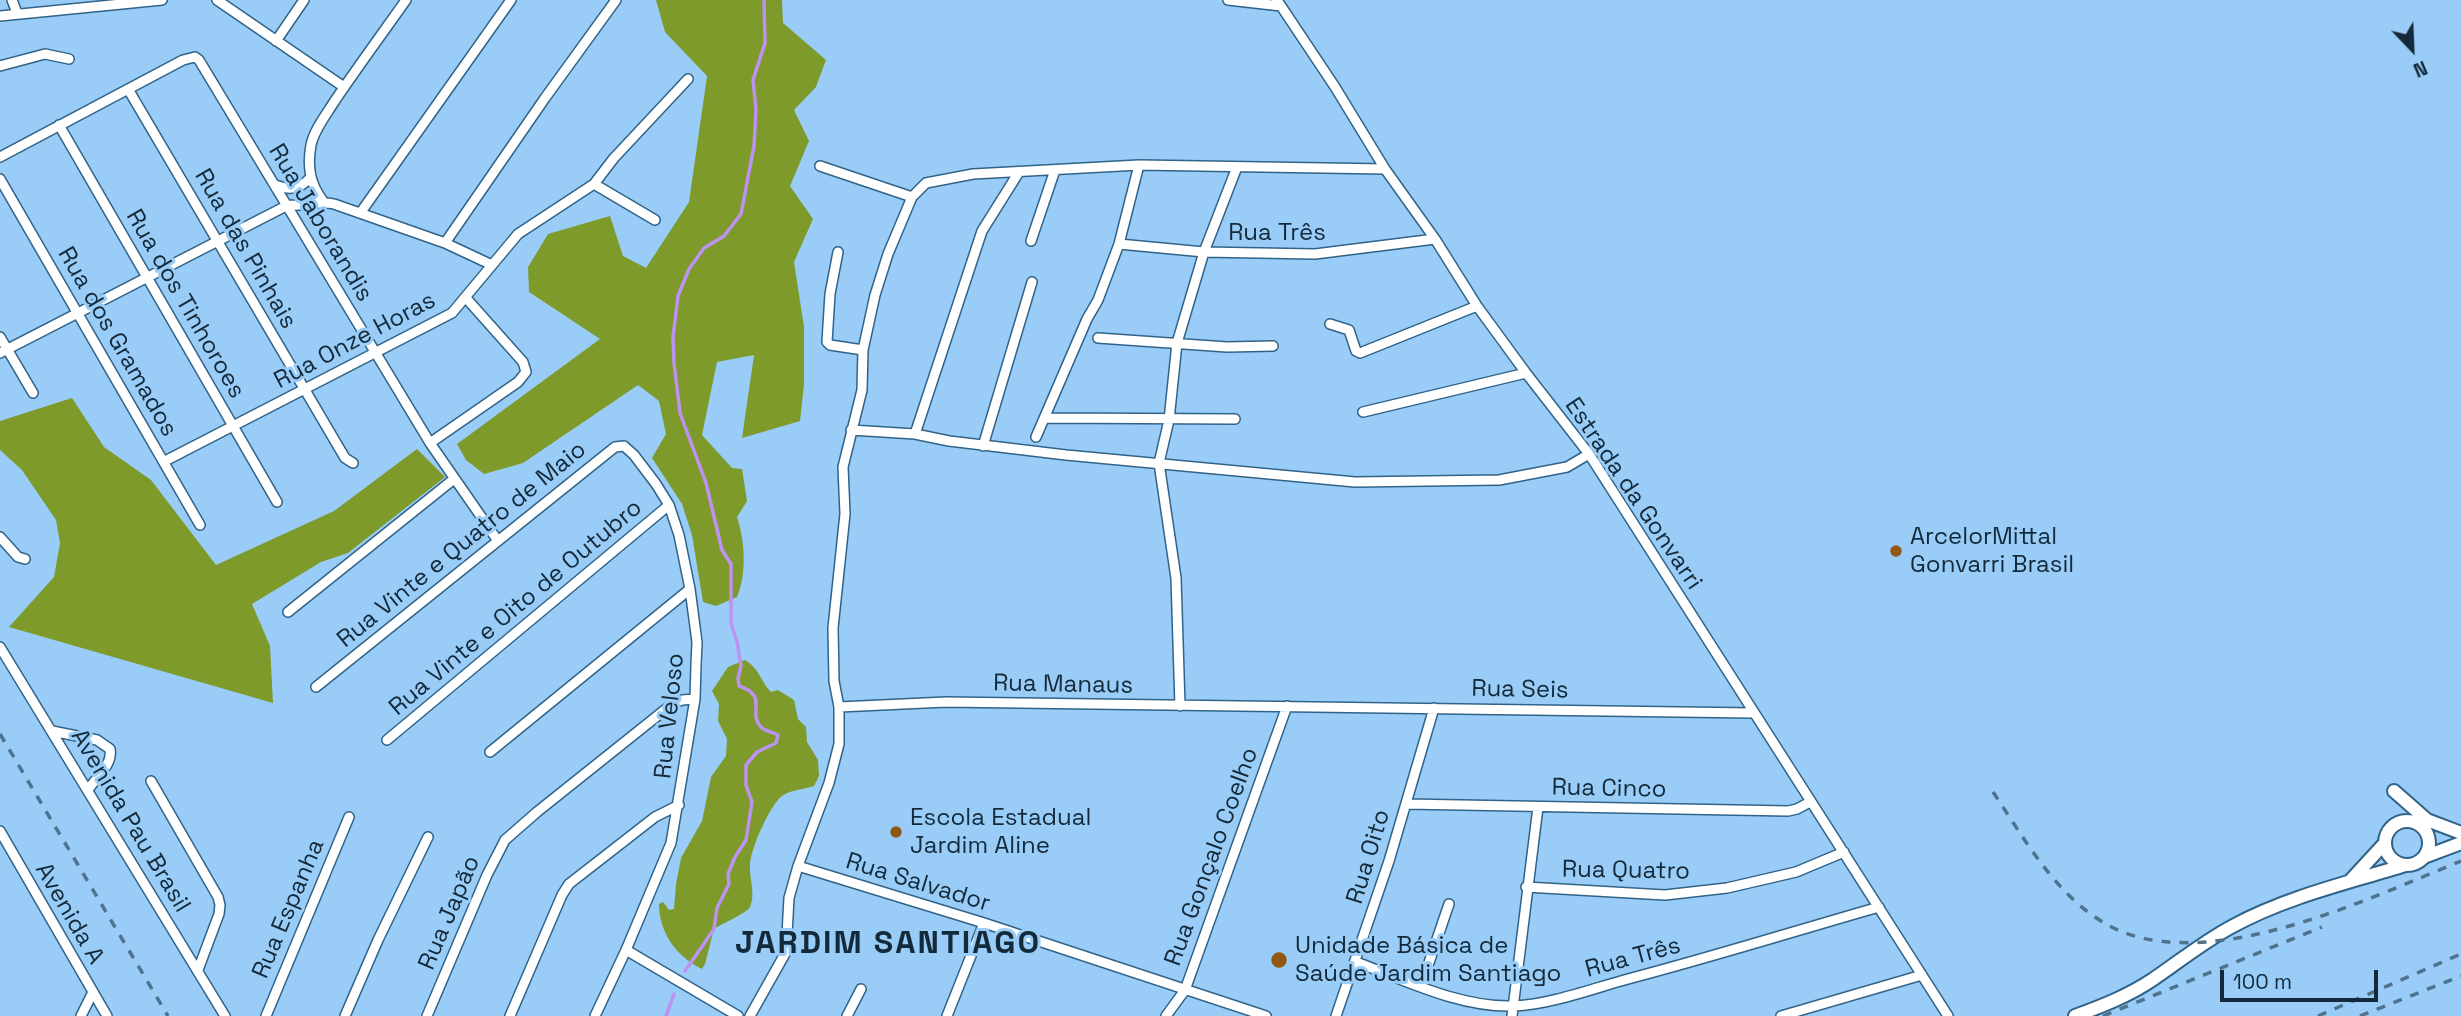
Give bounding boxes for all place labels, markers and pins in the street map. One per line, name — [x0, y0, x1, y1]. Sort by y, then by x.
place label: ArcelorMittal Gonvarri Brasil — [1910, 523, 2074, 579]
marker: ArcelorMittal Gonvarri Brasil — [1888, 543, 1904, 559]
place label: Escola Estadual Jardim Aline — [910, 804, 1091, 860]
marker: Escola Estadual Jardim Aline — [888, 824, 904, 840]
place label: Unidade Básica de Saúde Jardim Santiago — [1295, 932, 1561, 988]
marker: Unidade Básica de Saúde Jardim Santiago — [1269, 950, 1289, 970]

